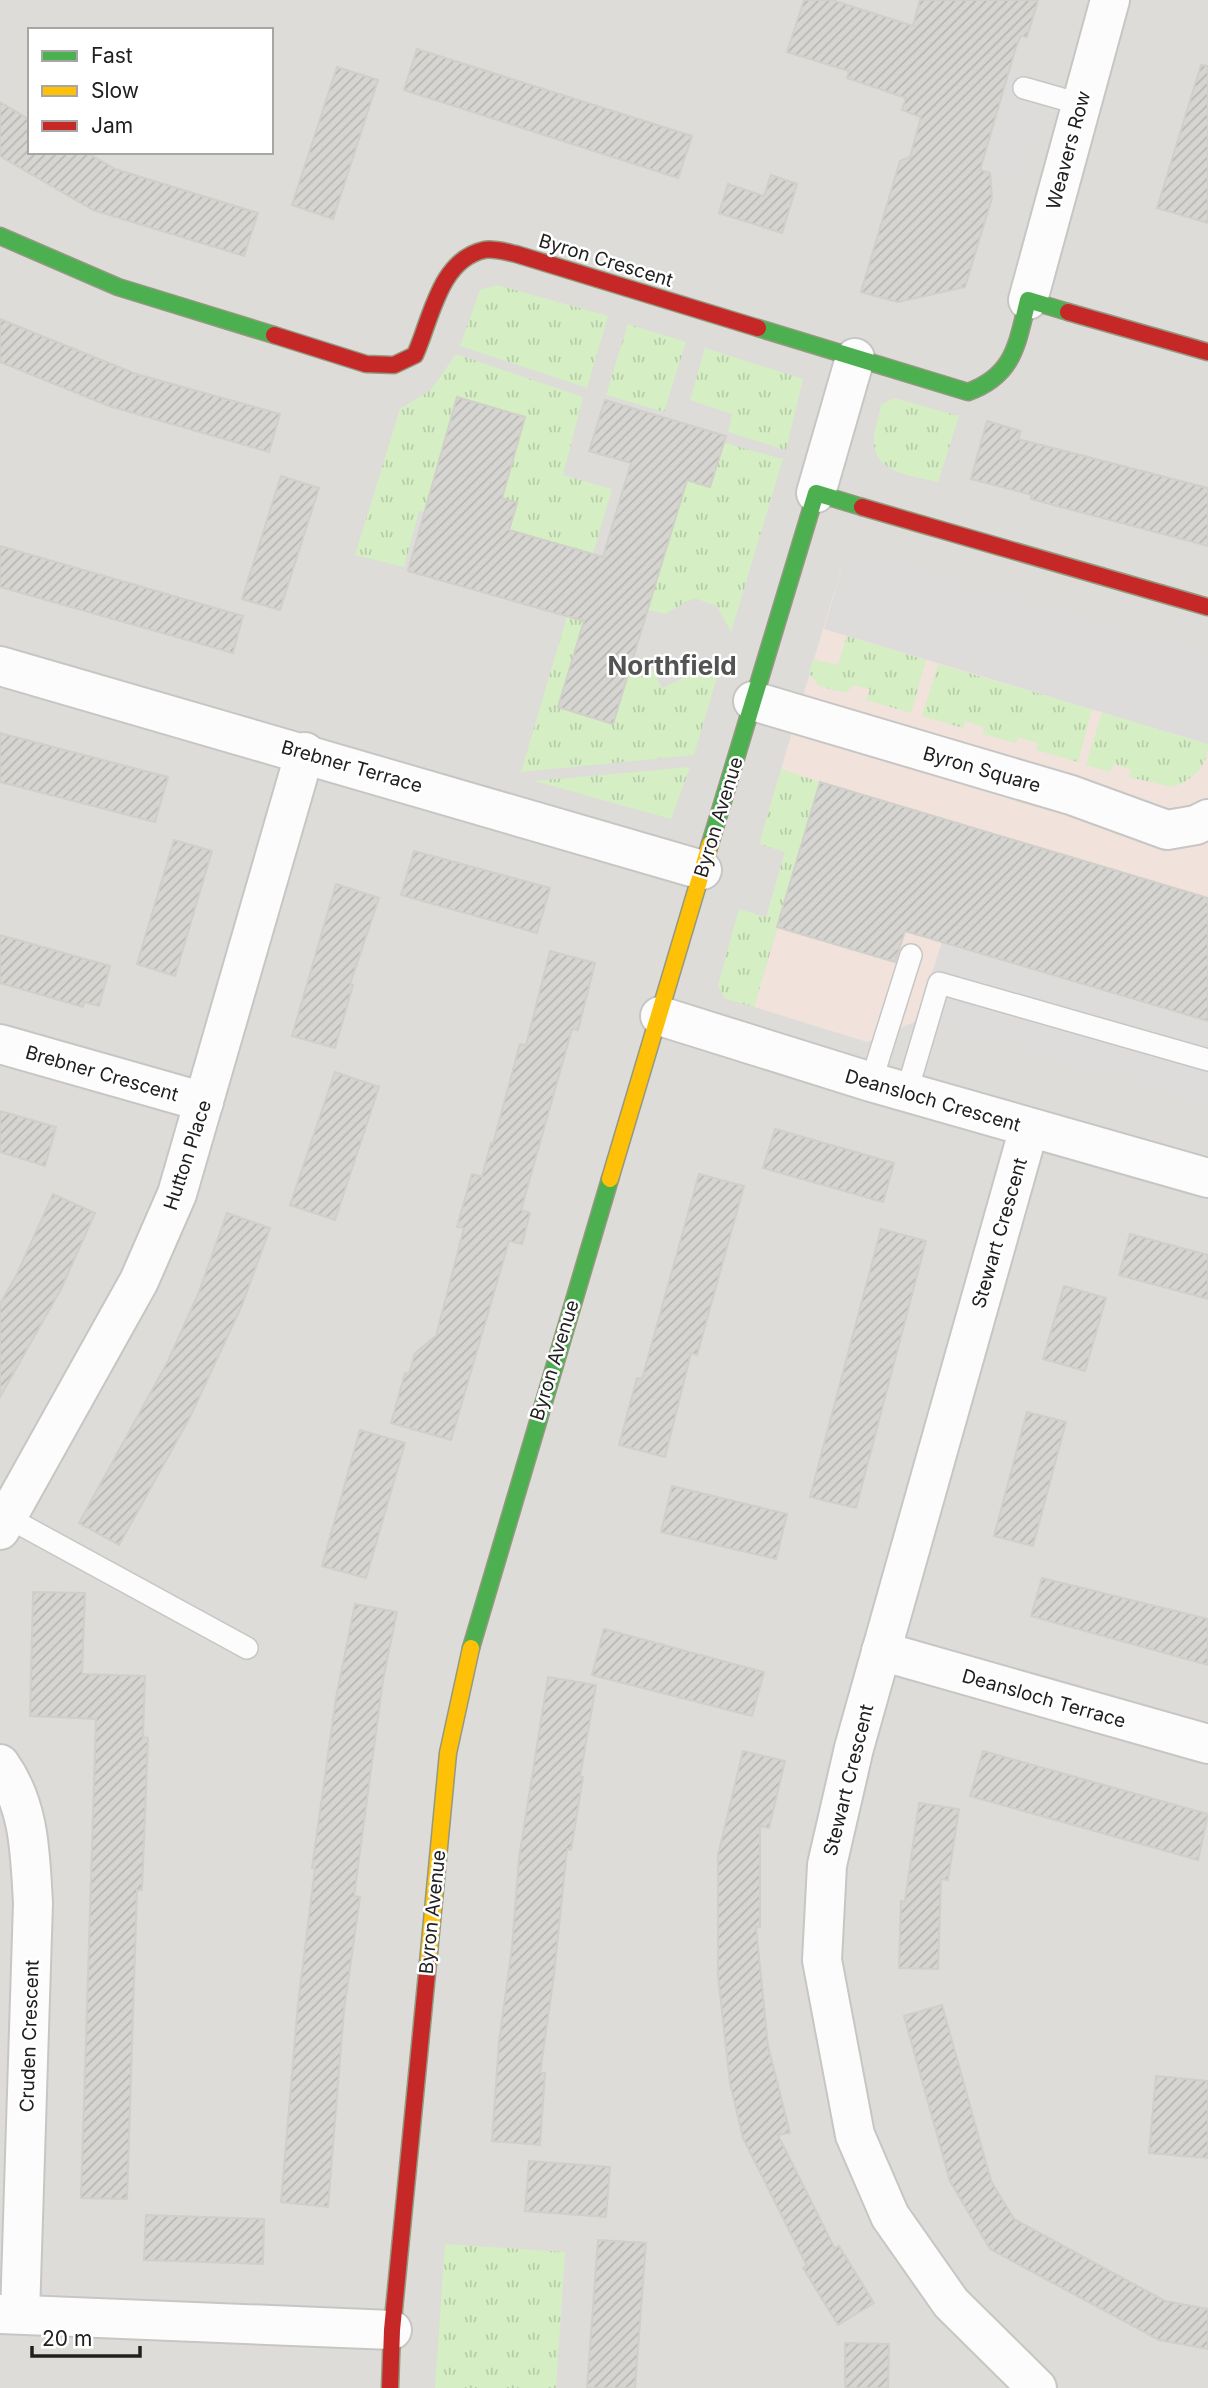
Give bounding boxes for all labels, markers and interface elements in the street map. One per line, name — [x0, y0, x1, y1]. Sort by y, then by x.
legend — [28, 28, 273, 154]
text: Fast — [91, 43, 133, 68]
text: Slow — [91, 78, 139, 103]
street label: Weavers Row — [1042, 88, 1095, 212]
text: Jam — [91, 113, 133, 138]
street label: Byron Crescent — [536, 229, 676, 292]
district label: Northfield — [607, 650, 737, 681]
street label: Brebner Terrace — [279, 735, 425, 798]
street label: Byron Square — [920, 742, 1043, 797]
street label: Byron Avenue — [689, 754, 748, 880]
street label: Brebner Crescent — [23, 1041, 181, 1106]
street label: Deansloch Crescent — [842, 1064, 1023, 1137]
street label: Hutton Place — [159, 1097, 216, 1213]
street label: Stewart Crescent — [967, 1155, 1032, 1311]
street label: Byron Avenue — [525, 1297, 584, 1423]
street label: Deansloch Terrace — [959, 1664, 1128, 1733]
street label: Stewart Crescent — [819, 1702, 878, 1858]
street label: Byron Avenue — [415, 1849, 450, 1975]
street label: Cruden Crescent — [15, 1959, 44, 2113]
scale bar — [32, 2314, 140, 2358]
text: 20 m — [42, 2326, 92, 2351]

